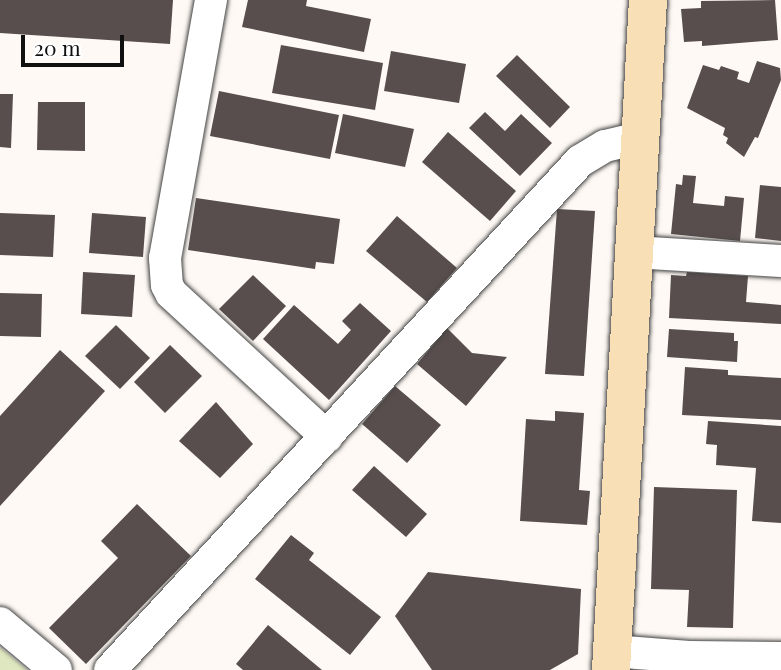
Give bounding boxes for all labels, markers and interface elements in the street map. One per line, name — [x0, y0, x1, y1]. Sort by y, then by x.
scale bar — [24, 21, 128, 65]
text: 20 m — [34, 33, 81, 61]

